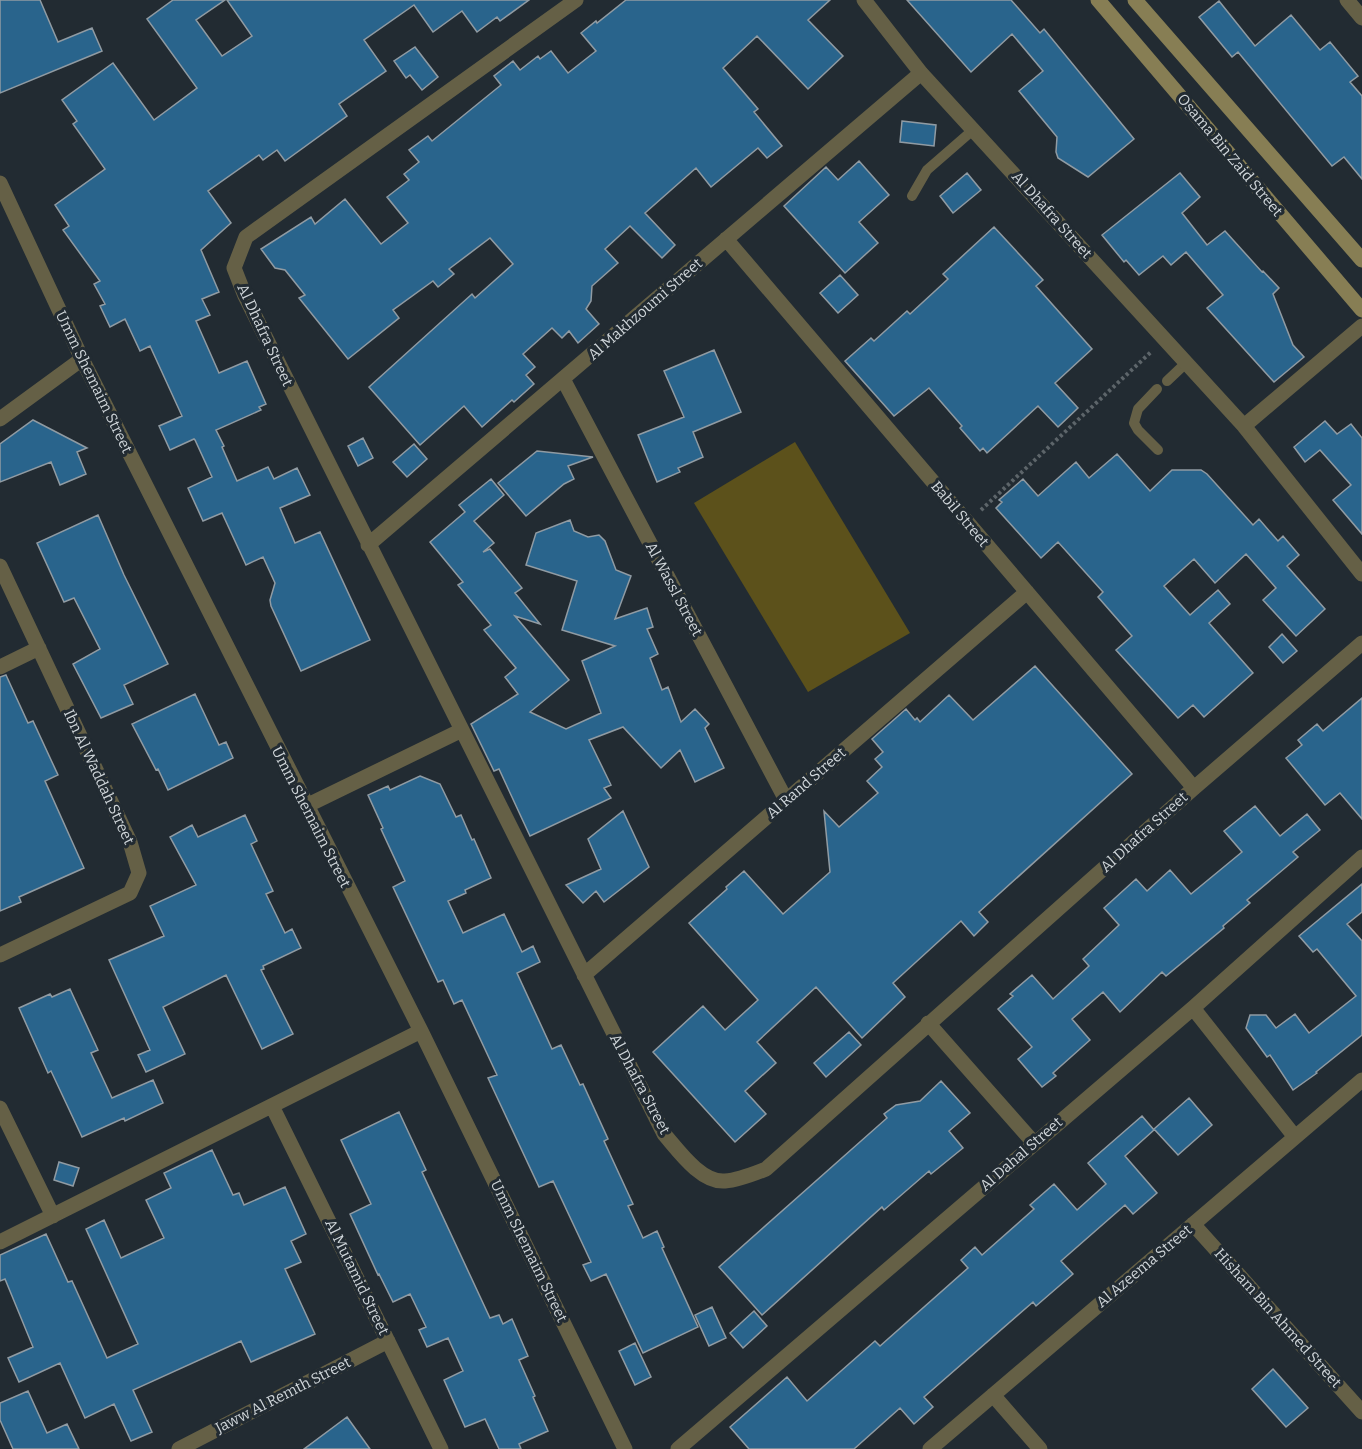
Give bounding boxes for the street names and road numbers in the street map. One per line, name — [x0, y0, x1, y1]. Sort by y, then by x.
street label: Osama Bin Zaid Street — [1173, 90, 1287, 220]
street label: Al Dhafra Street — [1008, 168, 1096, 263]
street label: Al Makhzoumi Street — [584, 254, 706, 364]
street label: Al Dhafra Street — [233, 281, 297, 390]
street label: Umm Shemaim Street — [52, 308, 137, 457]
street label: Babil Street — [927, 477, 993, 551]
street label: Al Wassl Street — [642, 539, 707, 640]
street label: Ibn Al Waddah Street — [60, 707, 138, 848]
street label: Umm Shemaim Street — [268, 743, 355, 891]
street label: Al Rand Street — [763, 743, 850, 822]
street label: Al Dhafra Street — [1097, 788, 1192, 876]
street label: Al Dhafra Street — [606, 1031, 674, 1138]
street label: Al Dahal Street — [976, 1113, 1066, 1195]
street label: Umm Shemaim Street — [487, 1177, 572, 1326]
street label: Al Mutamid Street — [321, 1216, 393, 1338]
street label: Al Azeema Street — [1092, 1220, 1196, 1311]
street label: Hisham Bin Ahmed Street — [1211, 1245, 1346, 1392]
street label: Jaww Al Remth Street — [211, 1353, 354, 1437]

